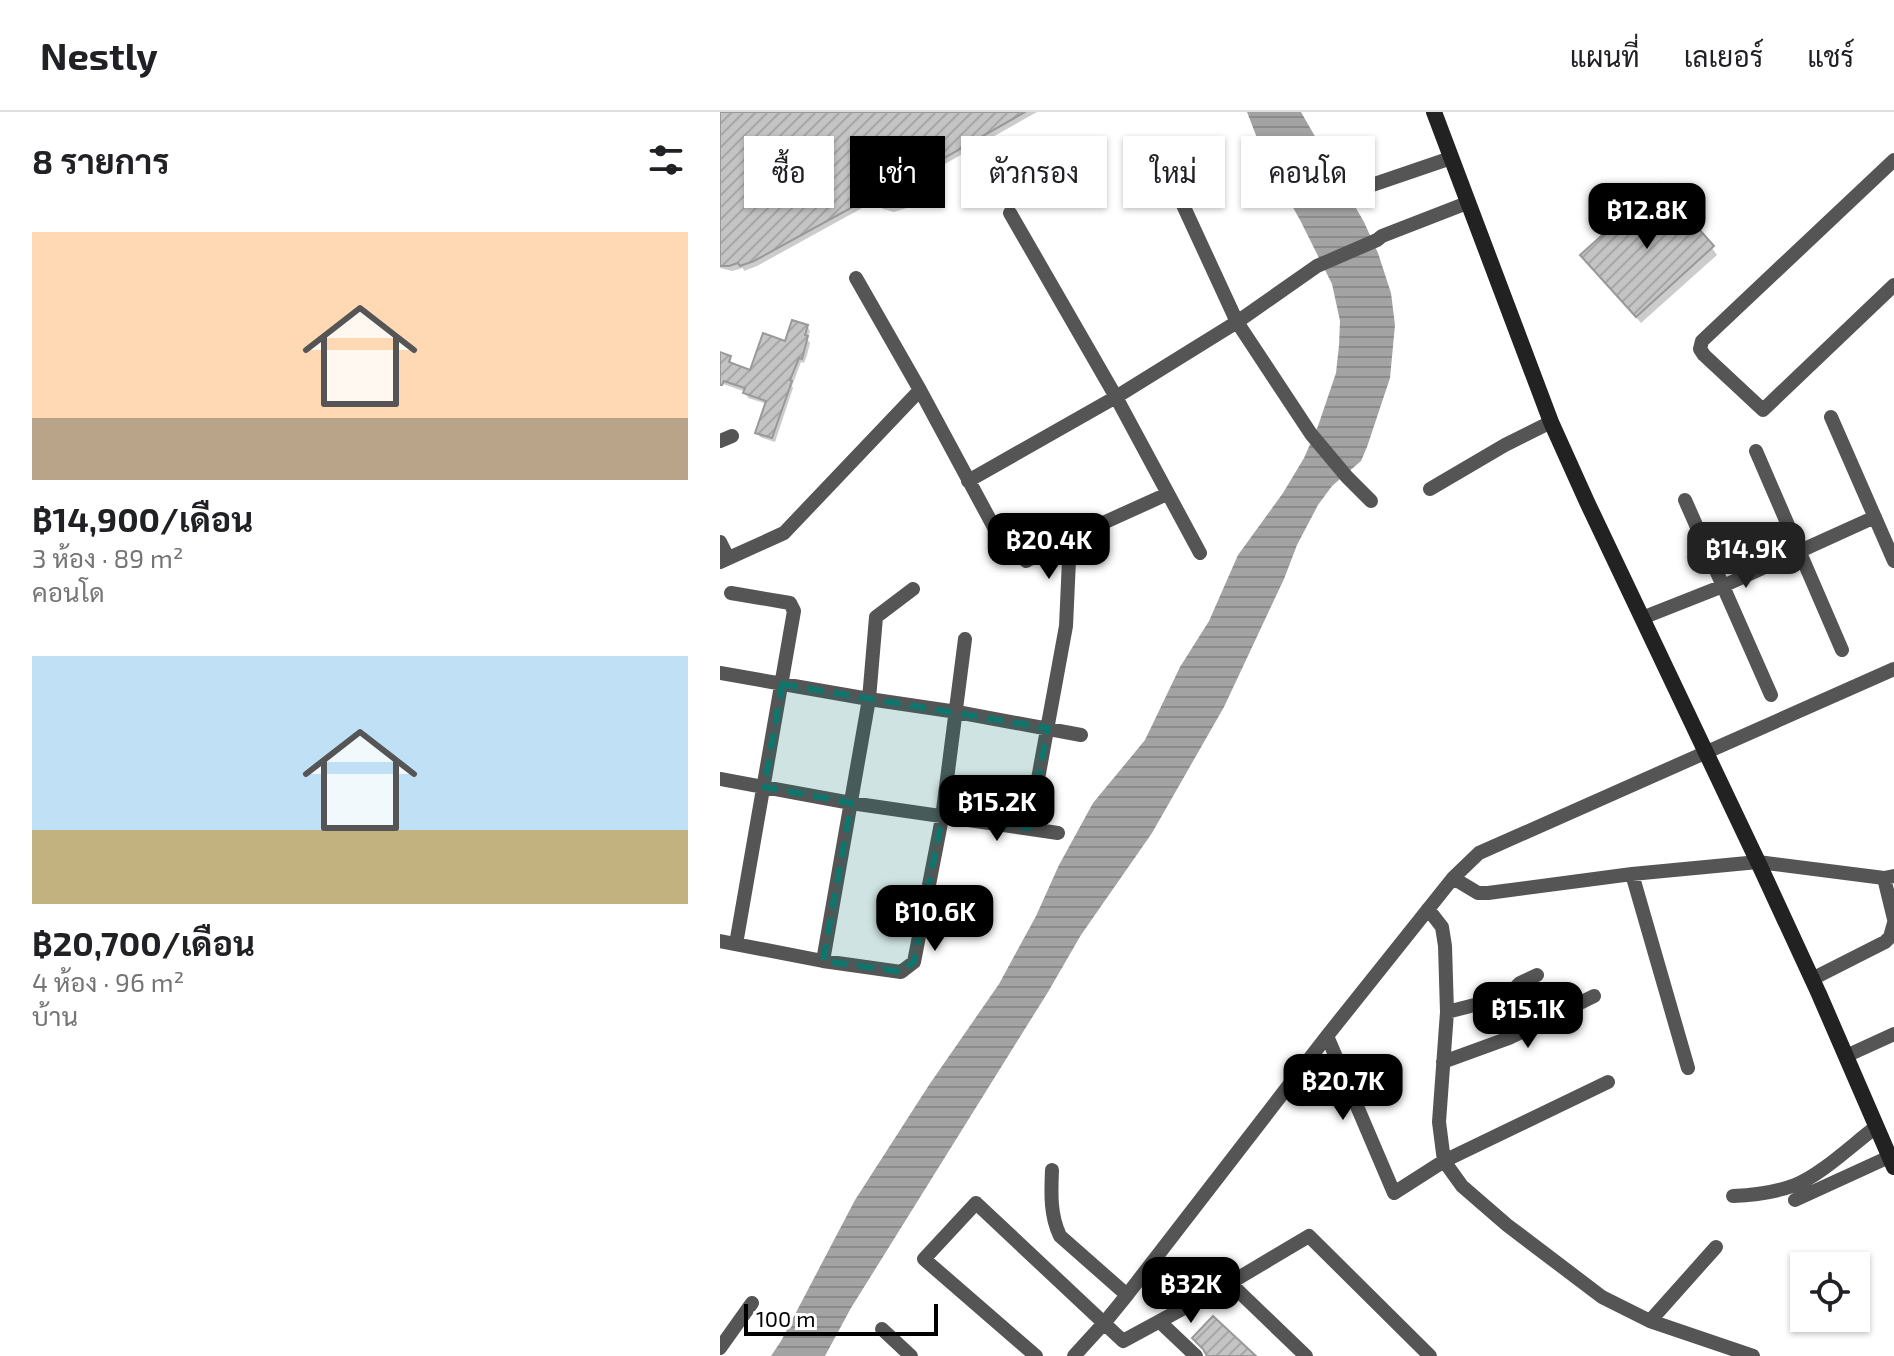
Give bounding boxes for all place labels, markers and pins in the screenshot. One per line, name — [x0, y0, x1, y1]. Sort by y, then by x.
pin: ฿12.8K — [1582, 183, 1712, 251]
pin: ฿20.4K — [984, 513, 1114, 581]
pin: ฿14.9K — [1681, 522, 1811, 590]
pin: ฿15.2K — [932, 775, 1062, 843]
pin: ฿10.6K — [870, 885, 1000, 953]
pin: ฿15.1K — [1463, 982, 1593, 1050]
pin: ฿20.7K — [1278, 1054, 1408, 1122]
pin: ฿32K — [1144, 1257, 1238, 1325]

